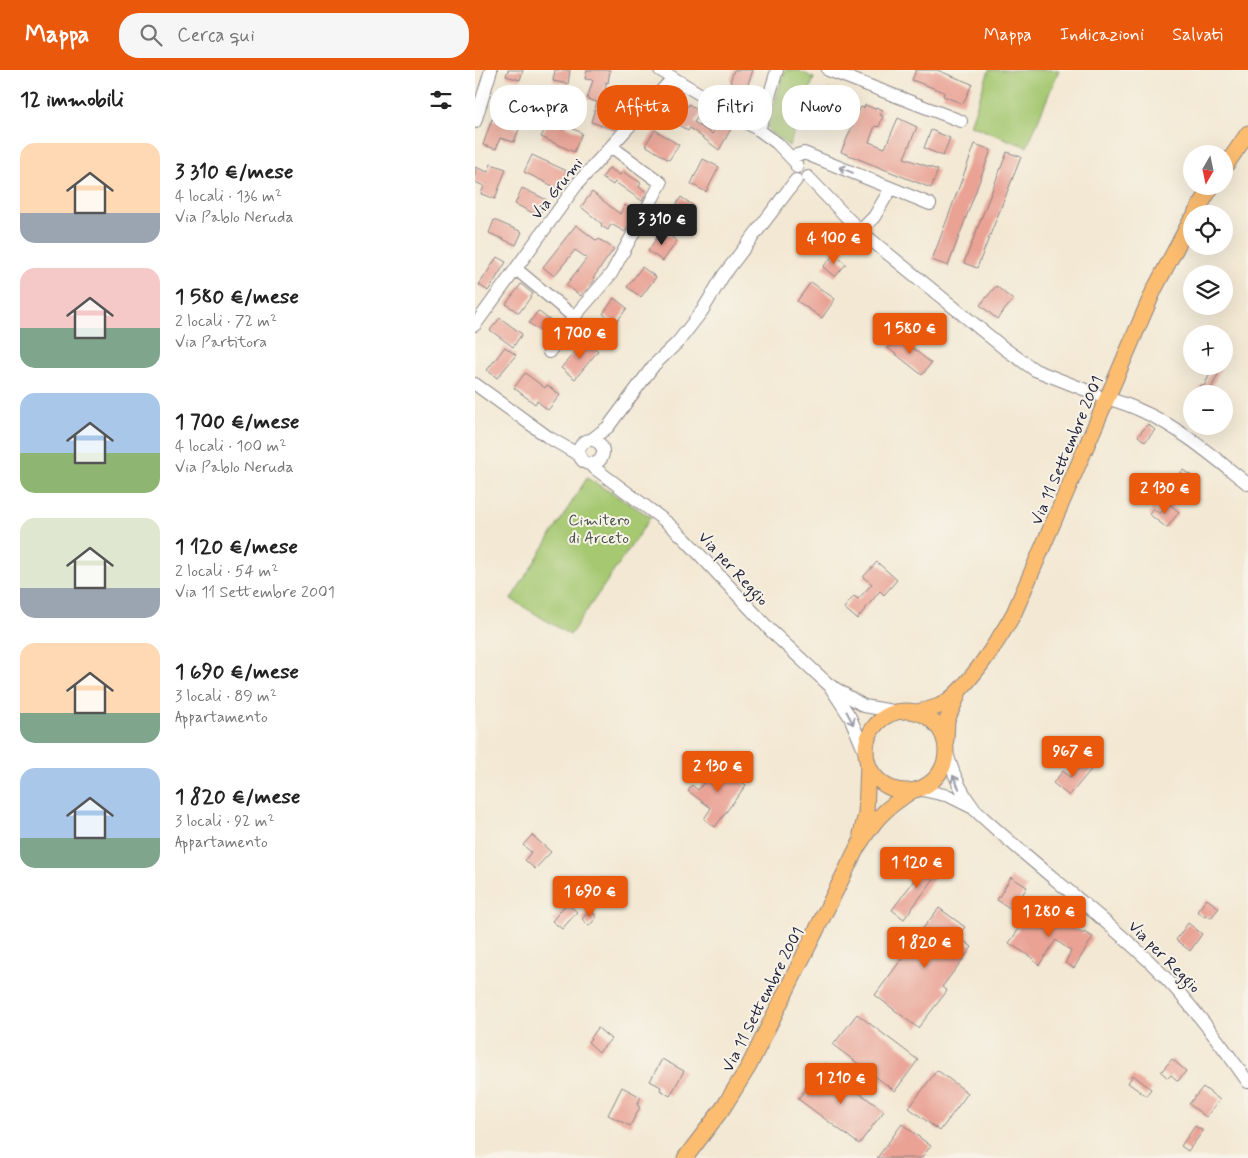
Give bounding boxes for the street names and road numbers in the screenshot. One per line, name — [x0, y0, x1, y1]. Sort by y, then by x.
street label: Via Grumi — [526, 153, 588, 224]
street label: Via 11 Settembre 2001 — [1026, 373, 1108, 528]
street label: Via per Reggio — [692, 527, 773, 611]
street label: Via per Reggio — [1122, 916, 1205, 999]
street label: Via 11 Settembre 2001 — [718, 924, 809, 1076]

